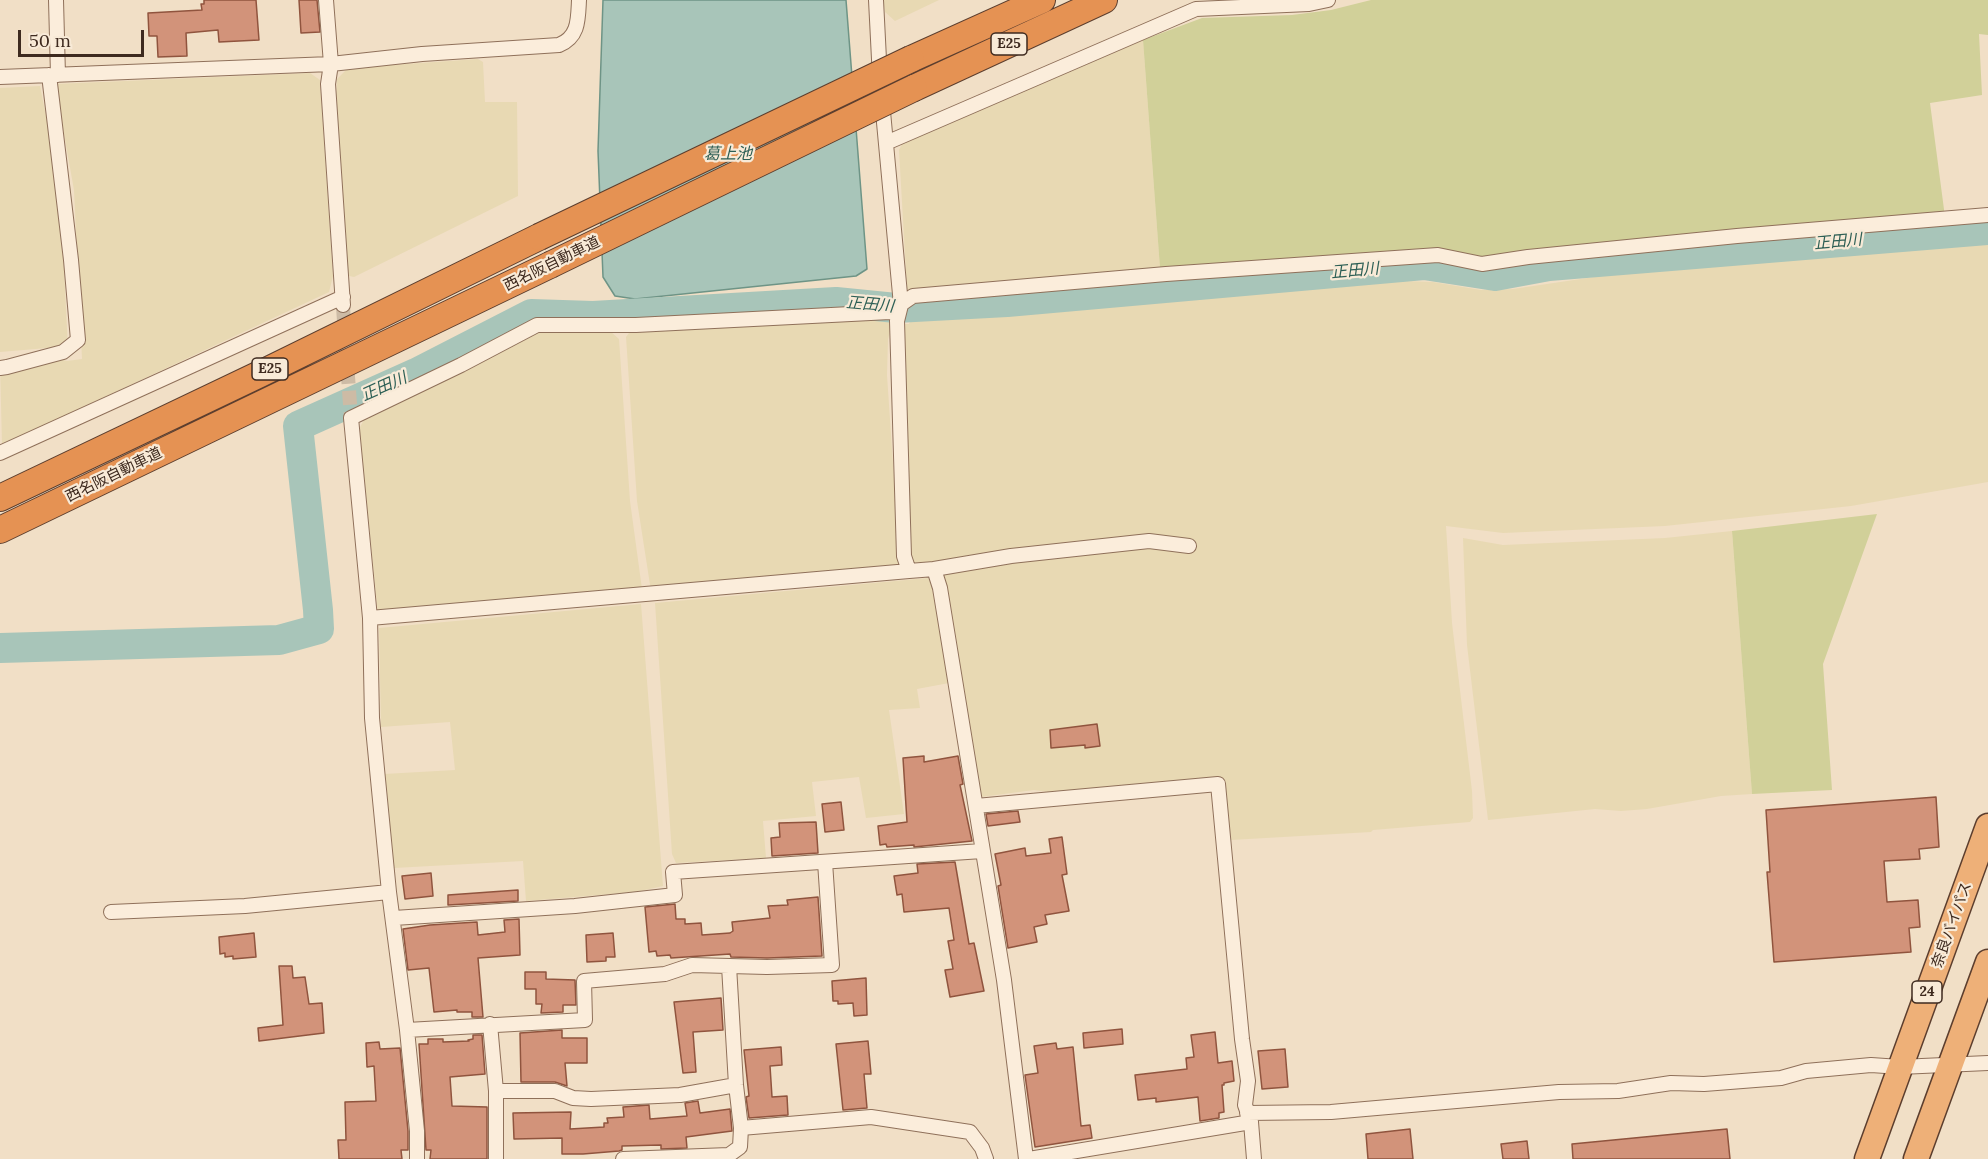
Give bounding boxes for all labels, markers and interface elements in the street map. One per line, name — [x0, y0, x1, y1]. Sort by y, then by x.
scale bar — [21, 18, 147, 56]
text: 50 m — [29, 29, 71, 52]
road number: E25 — [991, 33, 1027, 55]
water label: 葛上池 — [704, 144, 752, 164]
water label: 正田川 — [1813, 230, 1863, 254]
street label: 西名阪自動車道 — [501, 233, 603, 295]
water label: 正田川 — [1330, 259, 1380, 283]
water label: 正田川 — [845, 293, 895, 317]
road number: E25 — [252, 358, 288, 380]
water label: 正田川 — [358, 368, 410, 406]
street label: 西名阪自動車道 — [63, 444, 165, 506]
street label: 奈良バイパス — [1928, 880, 1976, 970]
road number: 24 — [1912, 981, 1942, 1003]

